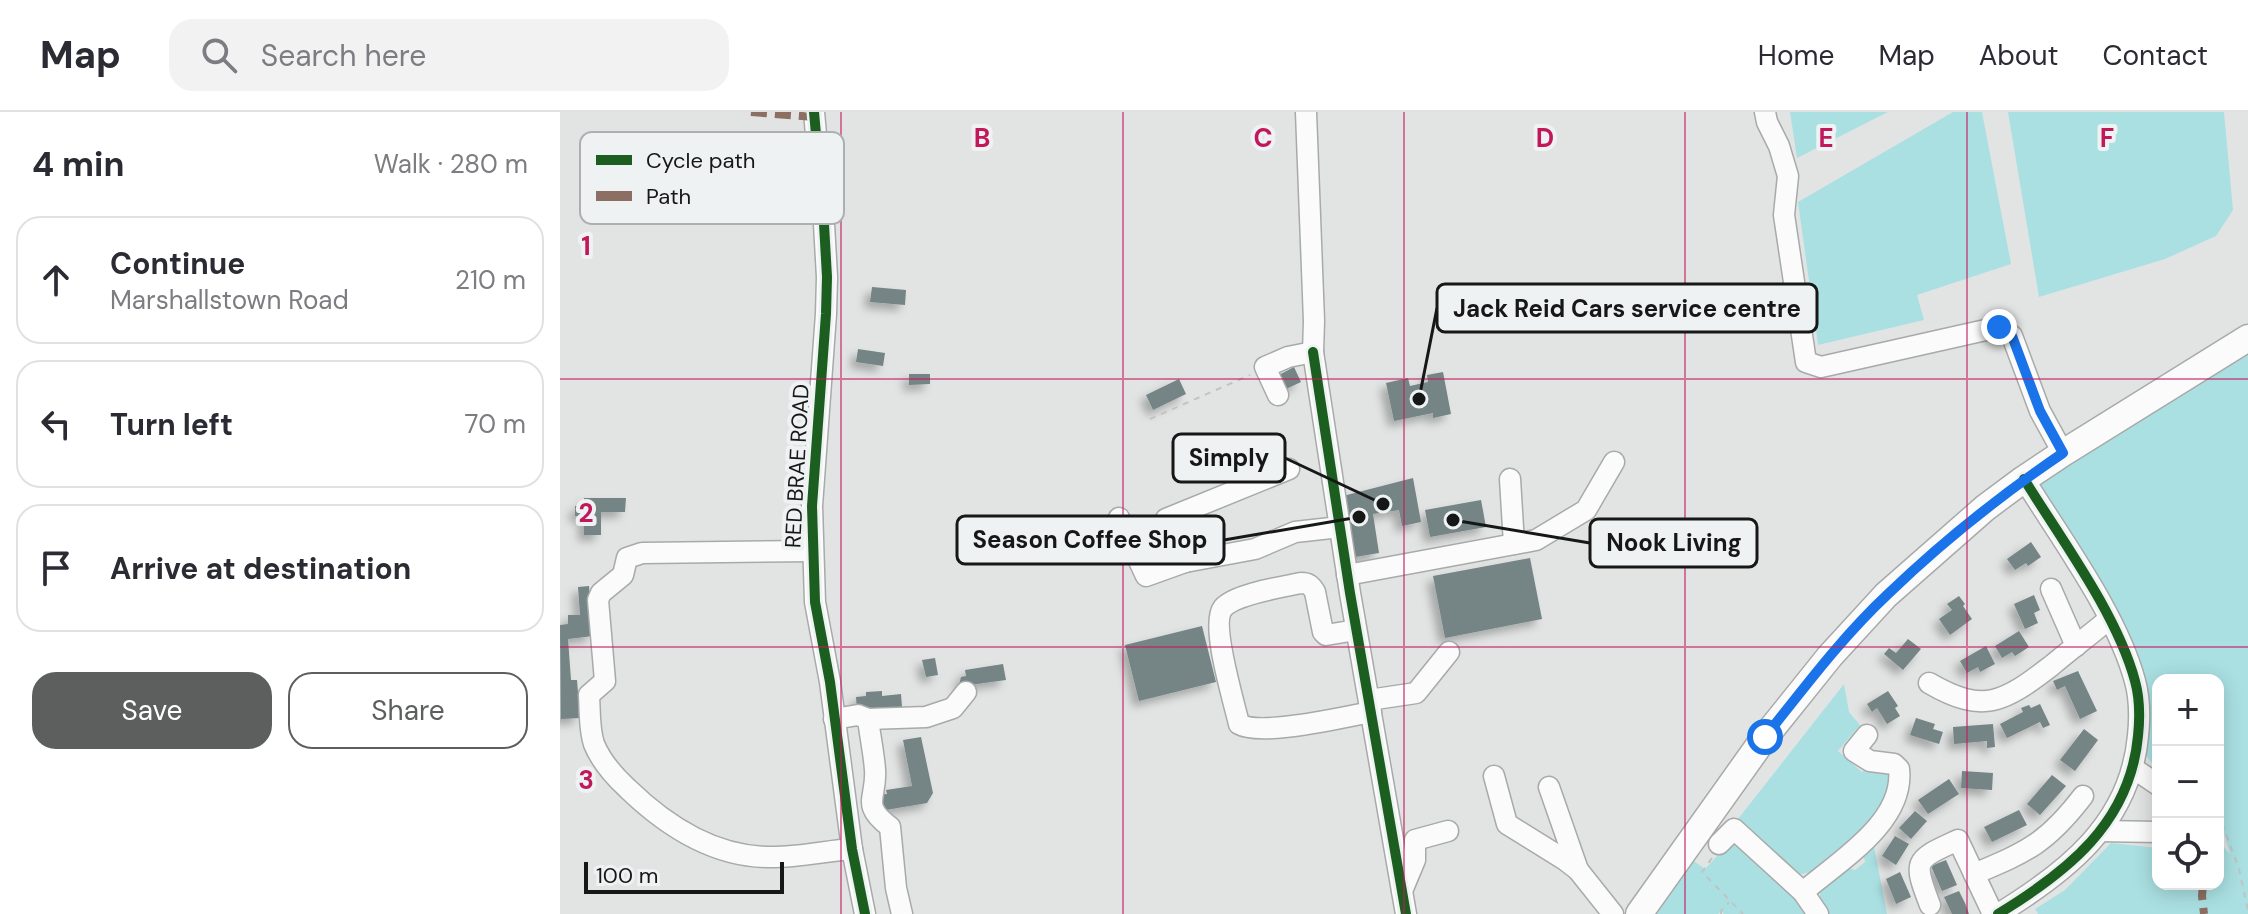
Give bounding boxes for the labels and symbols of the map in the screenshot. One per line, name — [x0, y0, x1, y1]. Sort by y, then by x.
text: B — [974, 121, 990, 155]
text: C — [1253, 121, 1273, 155]
text: D — [1536, 121, 1554, 155]
text: E — [1818, 121, 1834, 155]
text: F — [2100, 121, 2114, 155]
legend — [580, 132, 844, 224]
text: Cycle path — [646, 146, 756, 175]
text: Path — [646, 182, 691, 211]
text: 1 — [581, 229, 591, 263]
callout: Jack Reid Cars service centre — [1437, 284, 1817, 332]
text: Jack Reid Cars service centre — [1453, 293, 1801, 324]
route end — [1981, 309, 2017, 345]
street label: RED BRAE ROAD — [778, 383, 816, 549]
callout: Simply — [1173, 434, 1285, 482]
text: Simply — [1189, 442, 1270, 473]
text: 2 — [578, 496, 594, 530]
callout: Season Coffee Shop — [957, 516, 1224, 564]
callout: Nook Living — [1590, 519, 1757, 567]
text: Season Coffee Shop — [973, 524, 1207, 555]
text: Nook Living — [1606, 527, 1742, 558]
route start — [1747, 719, 1783, 755]
text: 3 — [578, 763, 594, 797]
scale bar — [584, 858, 784, 894]

